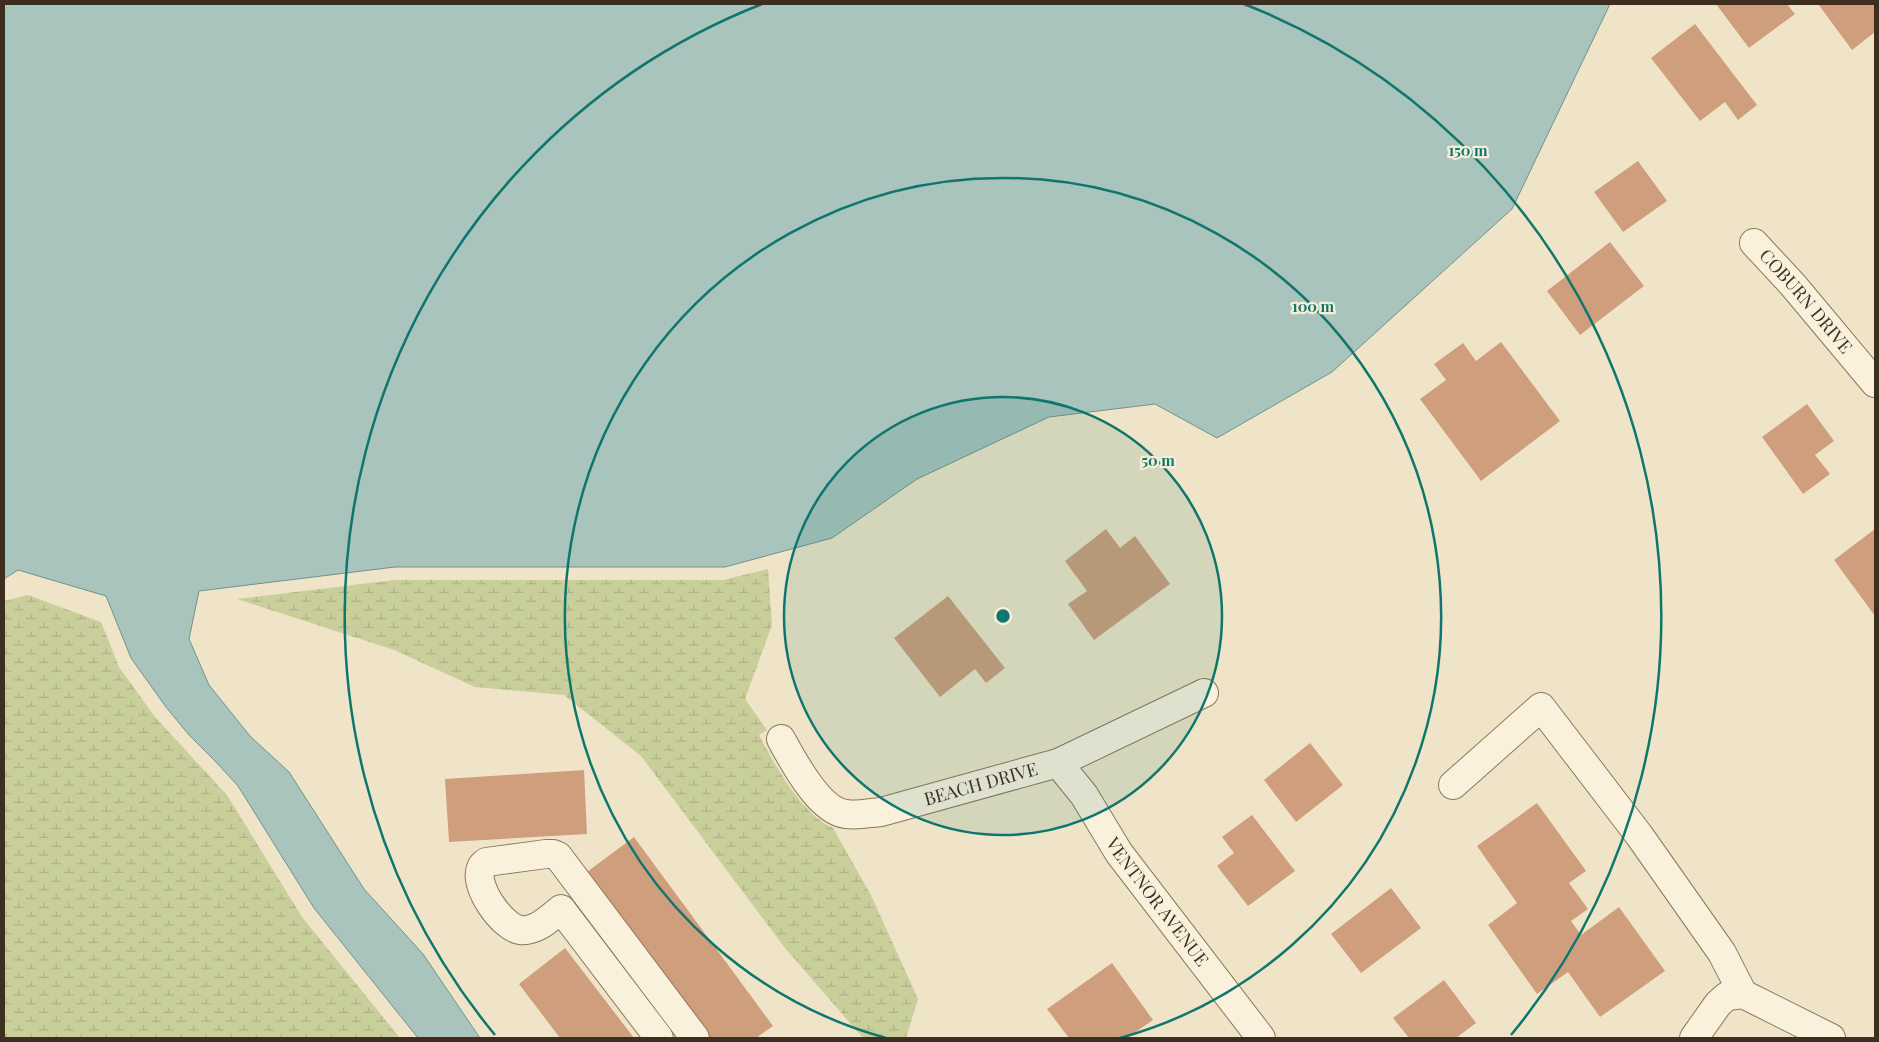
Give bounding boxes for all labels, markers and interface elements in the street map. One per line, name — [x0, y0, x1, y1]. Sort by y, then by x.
text: 150 m — [1448, 140, 1488, 160]
street label: COBURN DRIVE — [1755, 243, 1858, 358]
text: 100 m — [1292, 296, 1335, 316]
text: 50 m — [1141, 450, 1175, 470]
centre of rings — [994, 607, 1012, 625]
street label: BEACH DRIVE — [921, 756, 1040, 810]
street label: VENTNOR AVENUE — [1101, 832, 1215, 971]

